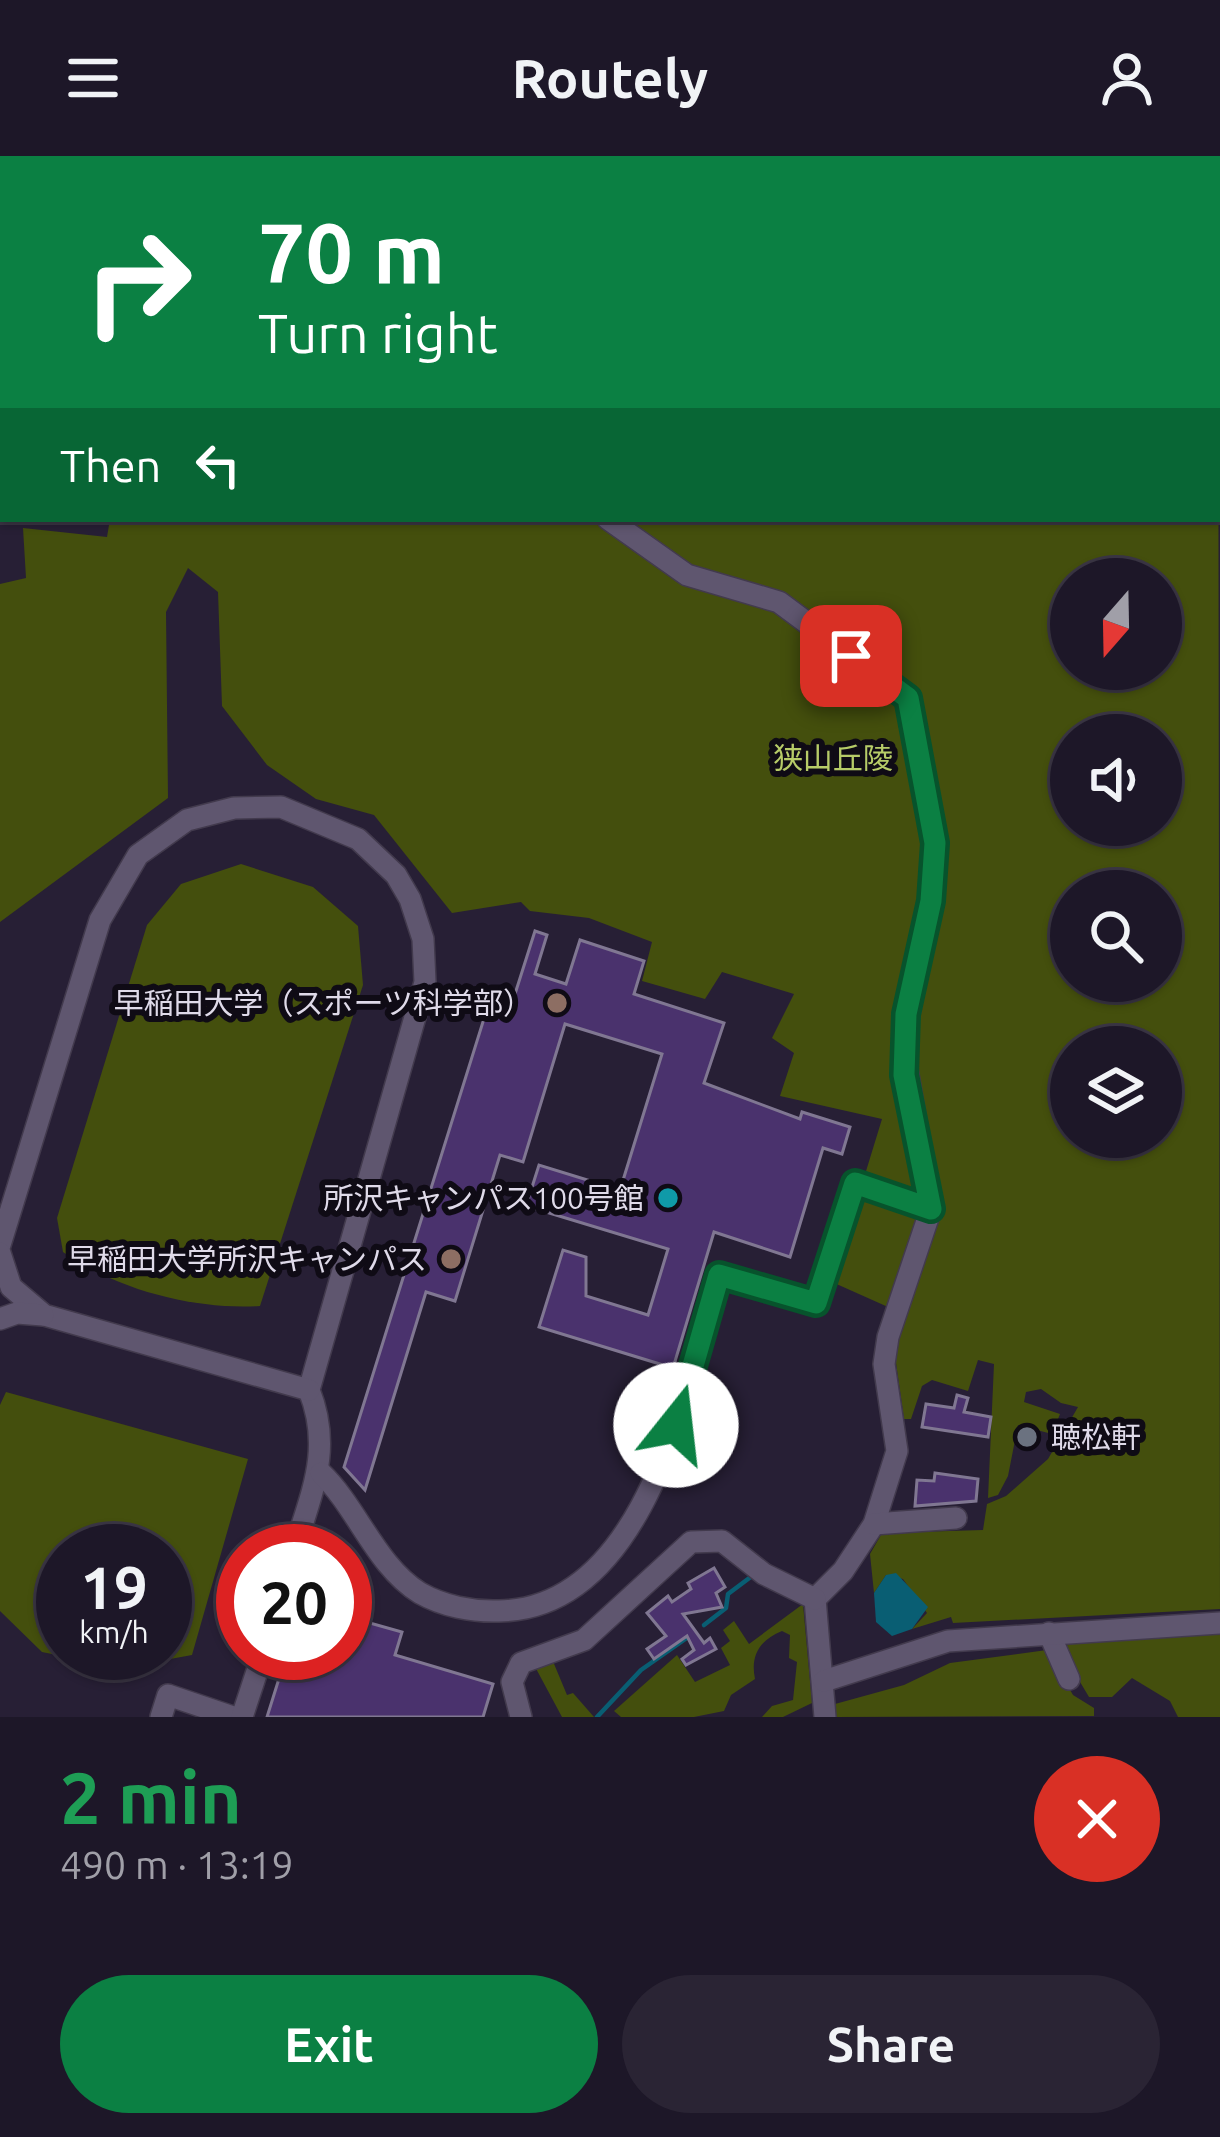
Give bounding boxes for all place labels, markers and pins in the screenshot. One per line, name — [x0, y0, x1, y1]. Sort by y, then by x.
pin — [800, 605, 902, 707]
place label: 早稲田大学（スポーツ科学部） — [114, 986, 533, 1020]
marker: 早稲田大学（スポーツ科学部） — [544, 990, 570, 1016]
place label: 所沢キャンパス100号館 — [323, 1181, 644, 1215]
marker: 所沢キャンパス100号館 — [655, 1185, 681, 1211]
place label: 早稲田大学所沢キャンパス — [67, 1242, 427, 1276]
marker: 早稲田大学所沢キャンパス — [438, 1246, 464, 1272]
place label: 聴松軒 — [1051, 1420, 1141, 1454]
marker: 聴松軒 — [1014, 1424, 1040, 1450]

